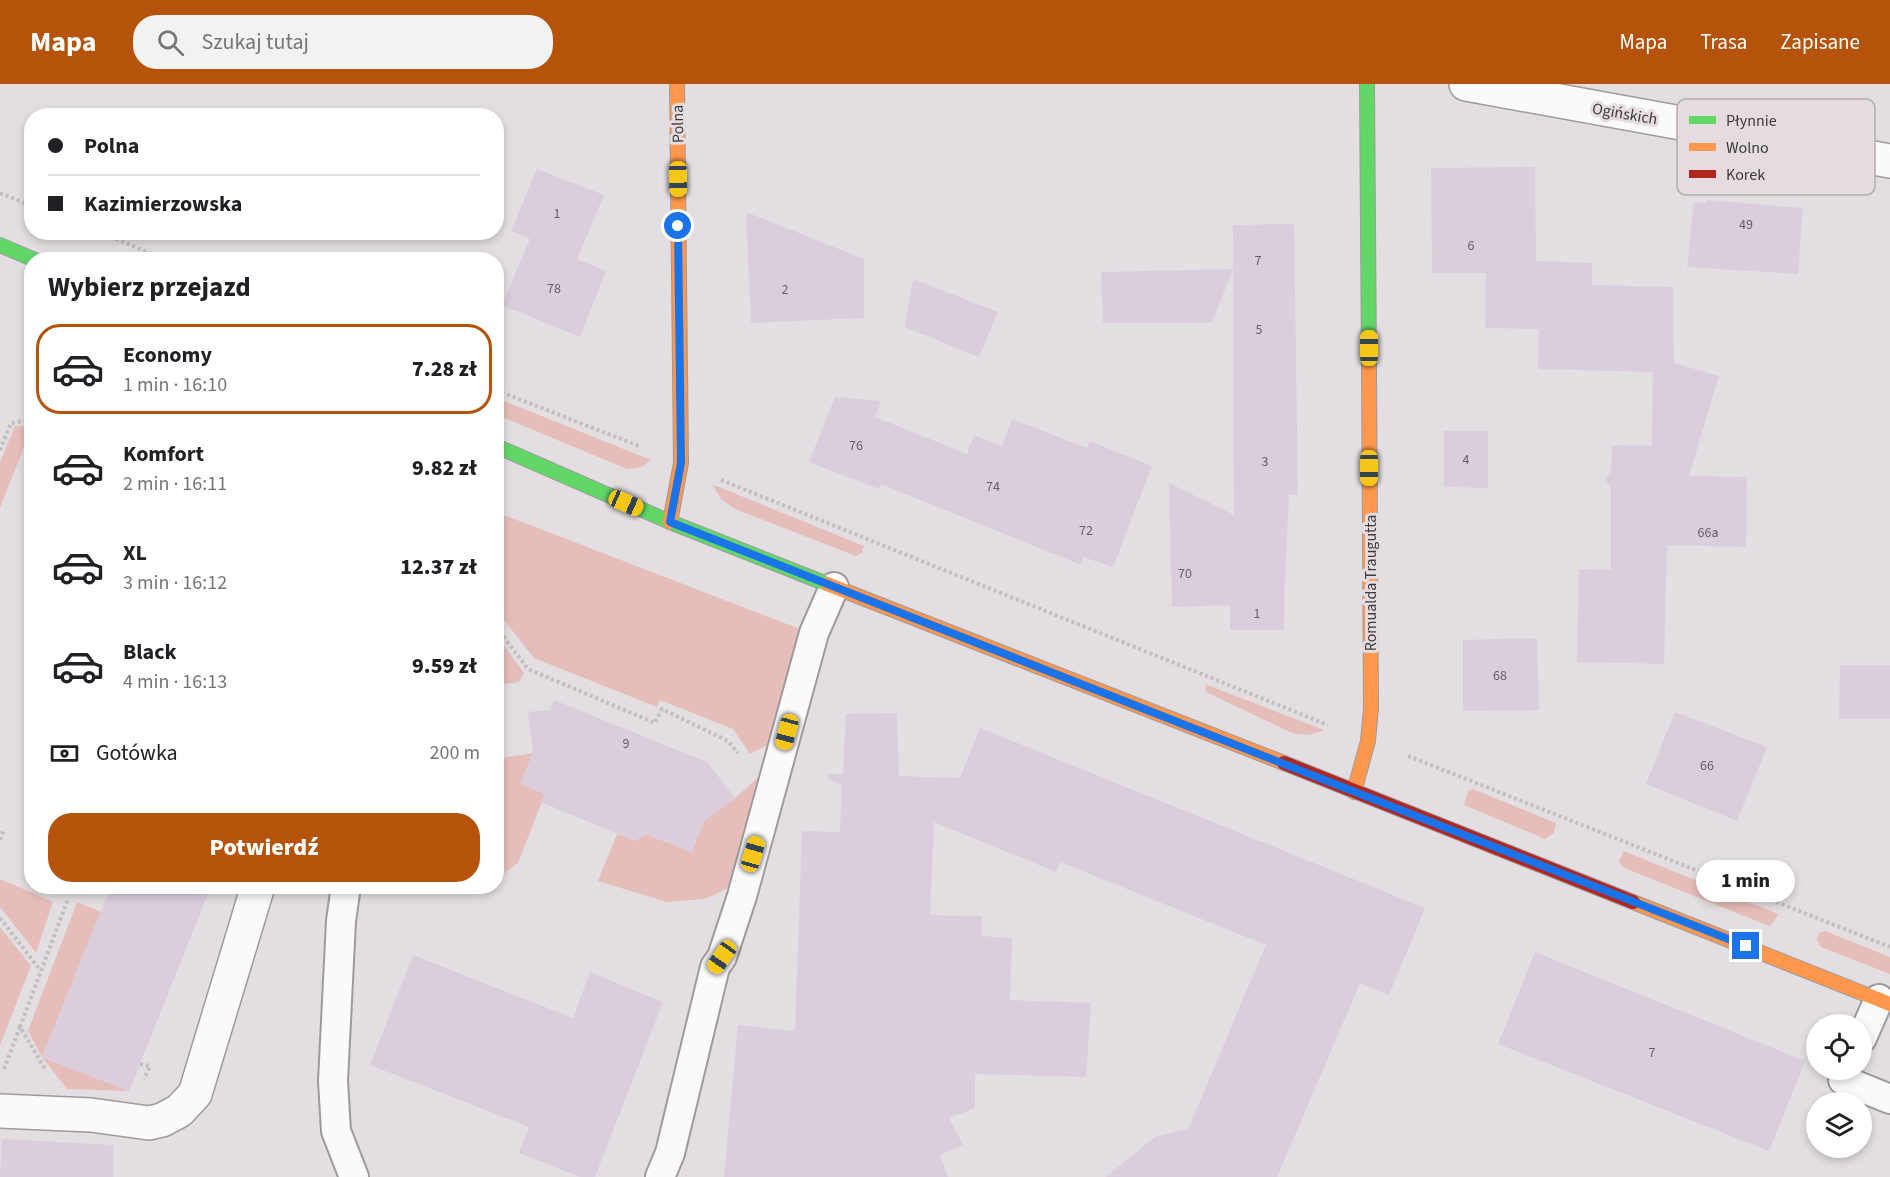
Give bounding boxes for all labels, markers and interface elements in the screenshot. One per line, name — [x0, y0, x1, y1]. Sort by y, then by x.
search box — [133, 15, 553, 69]
text: Mapa — [30, 22, 97, 62]
icon: search — [154, 26, 187, 59]
text: Szukaj tutaj — [202, 26, 309, 58]
text: Mapa — [1619, 27, 1667, 57]
text: Trasa — [1700, 27, 1747, 57]
text: Zapisane — [1780, 27, 1860, 57]
street label: Ogińskich — [1590, 97, 1659, 131]
legend — [1677, 99, 1875, 195]
street label: Polna — [667, 105, 689, 143]
text: Płynnie — [1726, 110, 1777, 132]
text: Polna — [84, 130, 139, 162]
text: Wolno — [1726, 137, 1769, 159]
car — [669, 161, 687, 197]
text: Korek — [1726, 164, 1765, 186]
text: Kazimierzowska — [84, 188, 242, 220]
house number: 1 — [554, 204, 561, 224]
route start — [664, 212, 691, 239]
house number: 49 — [1739, 215, 1753, 235]
house number: 6 — [1468, 236, 1475, 256]
house number: 7 — [1255, 251, 1262, 271]
text: Wybierz przejazd — [48, 268, 251, 307]
house number: 78 — [547, 279, 561, 299]
house number: 2 — [782, 280, 789, 300]
house number: 5 — [1256, 320, 1263, 340]
car — [1360, 330, 1378, 366]
text: Economy — [123, 339, 212, 371]
icon: car — [51, 342, 105, 396]
text: 7.28 zł — [412, 353, 477, 385]
text: 1 min · 16:10 — [123, 371, 227, 399]
house number: 76 — [849, 436, 863, 456]
text: Komfort — [123, 438, 204, 470]
icon: car — [51, 441, 105, 495]
car — [1360, 450, 1378, 486]
house number: 4 — [1463, 450, 1470, 470]
text: 9.82 zł — [412, 452, 477, 484]
house number: 3 — [1262, 452, 1269, 472]
text: 2 min · 16:11 — [123, 470, 227, 498]
house number: 74 — [986, 477, 1000, 497]
car — [606, 487, 646, 519]
street label: Romualda Traugutta — [1360, 515, 1382, 651]
house number: 72 — [1079, 521, 1093, 541]
house number: 66a — [1698, 523, 1718, 543]
text: XL — [123, 537, 147, 569]
icon: car — [51, 540, 105, 594]
text: 12.37 zł — [400, 551, 477, 583]
house number: 70 — [1178, 564, 1192, 584]
text: 3 min · 16:12 — [123, 569, 227, 597]
house number: 1 — [1254, 604, 1261, 624]
text: Black — [123, 636, 177, 668]
icon: car — [51, 639, 105, 693]
text: 9.59 zł — [412, 650, 477, 682]
house number: 68 — [1493, 666, 1507, 686]
text: 4 min · 16:13 — [123, 668, 227, 696]
car — [774, 712, 800, 752]
house number: 9 — [623, 734, 630, 754]
icon: cash — [48, 737, 81, 770]
text: Gotówka — [96, 737, 178, 769]
text: 200 m — [430, 739, 480, 767]
house number: 66 — [1700, 756, 1714, 776]
button: Potwierdź — [48, 813, 480, 882]
car — [739, 834, 767, 874]
callout: 1 min — [1696, 859, 1796, 901]
text: 1 min — [1721, 867, 1770, 895]
route end — [1732, 932, 1759, 959]
car — [704, 937, 740, 977]
map controls — [1806, 1014, 1872, 1158]
button: locate — [1806, 1014, 1872, 1080]
house number: 7 — [1649, 1043, 1656, 1063]
button: layers — [1806, 1092, 1872, 1158]

